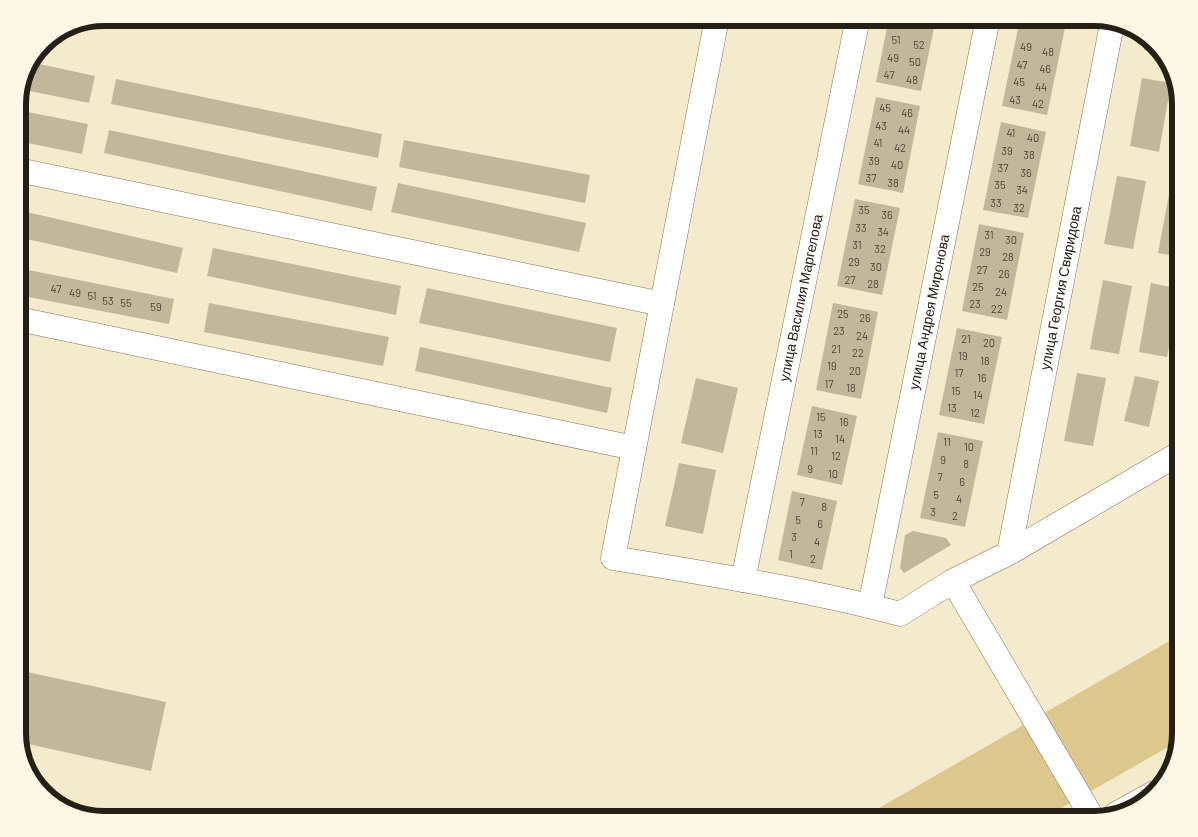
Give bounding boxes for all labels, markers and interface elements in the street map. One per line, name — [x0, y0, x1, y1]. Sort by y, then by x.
house number: 51 — [891, 33, 901, 46]
house number: 52 — [913, 38, 925, 51]
house number: 49 — [1020, 40, 1032, 53]
house number: 48 — [1042, 45, 1054, 58]
house number: 49 — [887, 51, 899, 64]
house number: 50 — [909, 55, 921, 68]
house number: 47 — [1017, 58, 1027, 71]
house number: 46 — [1039, 62, 1051, 75]
house number: 47 — [884, 68, 894, 81]
house number: 48 — [906, 73, 918, 86]
house number: 45 — [1013, 75, 1025, 88]
house number: 44 — [1035, 80, 1047, 93]
house number: 43 — [1009, 93, 1021, 106]
house number: 42 — [1032, 97, 1044, 110]
house number: 45 — [879, 101, 891, 114]
house number: 46 — [901, 106, 913, 119]
house number: 43 — [875, 119, 887, 132]
house number: 44 — [898, 123, 910, 136]
house number: 41 — [1007, 126, 1015, 139]
house number: 40 — [1027, 131, 1039, 144]
house number: 41 — [874, 136, 882, 149]
house number: 42 — [894, 141, 906, 154]
house number: 39 — [1001, 144, 1013, 157]
house number: 38 — [1023, 148, 1035, 161]
house number: 39 — [868, 154, 880, 167]
house number: 40 — [891, 158, 903, 171]
house number: 37 — [998, 161, 1008, 174]
house number: 36 — [1020, 166, 1032, 179]
house number: 37 — [866, 171, 876, 184]
house number: 38 — [887, 176, 899, 189]
house number: 35 — [994, 178, 1006, 191]
house number: 34 — [1016, 183, 1028, 196]
house number: 33 — [990, 196, 1002, 209]
house number: 32 — [1013, 201, 1025, 214]
house number: 35 — [858, 203, 870, 216]
street label: улица Георгия Свиридова — [1036, 204, 1084, 371]
house number: 36 — [881, 208, 893, 221]
street label: улица Василия Маргелова — [775, 212, 826, 383]
house number: 33 — [855, 221, 867, 234]
house number: 34 — [877, 225, 889, 238]
house number: 31 — [984, 228, 994, 241]
street label: улица Андрея Миронова — [905, 232, 952, 391]
house number: 30 — [1005, 233, 1017, 246]
house number: 31 — [852, 238, 862, 251]
house number: 32 — [874, 242, 886, 255]
house number: 29 — [979, 245, 991, 258]
house number: 28 — [1002, 250, 1014, 263]
house number: 29 — [848, 255, 860, 268]
house number: 30 — [870, 260, 882, 273]
house number: 27 — [976, 263, 988, 276]
house number: 26 — [998, 267, 1010, 280]
house number: 27 — [844, 273, 856, 286]
house number: 28 — [867, 277, 879, 290]
house number: 25 — [972, 280, 984, 293]
house number: 47 — [51, 282, 61, 295]
house number: 24 — [995, 285, 1007, 298]
house number: 49 — [69, 286, 81, 299]
house number: 51 — [87, 289, 97, 302]
house number: 53 — [102, 294, 114, 307]
house number: 55 — [120, 296, 132, 309]
house number: 23 — [969, 297, 981, 310]
house number: 59 — [150, 300, 162, 313]
house number: 22 — [991, 302, 1003, 315]
house number: 25 — [837, 307, 849, 320]
house number: 26 — [859, 311, 871, 324]
house number: 23 — [833, 324, 845, 337]
house number: 24 — [856, 329, 868, 342]
house number: 21 — [961, 332, 971, 345]
house number: 20 — [983, 336, 995, 349]
house number: 21 — [831, 342, 841, 355]
house number: 22 — [852, 346, 864, 359]
house number: 19 — [958, 349, 968, 362]
house number: 18 — [980, 354, 990, 367]
house number: 19 — [827, 359, 837, 372]
house number: 20 — [849, 364, 861, 377]
house number: 17 — [954, 366, 964, 379]
house number: 16 — [977, 371, 987, 384]
house number: 17 — [824, 377, 834, 390]
house number: 18 — [846, 381, 856, 394]
house number: 15 — [951, 384, 961, 397]
house number: 14 — [973, 388, 983, 401]
house number: 13 — [947, 401, 957, 414]
house number: 12 — [970, 406, 980, 419]
house number: 15 — [816, 410, 826, 423]
house number: 16 — [839, 415, 849, 428]
house number: 13 — [813, 427, 823, 440]
house number: 14 — [835, 432, 845, 445]
house number: 11 — [943, 435, 951, 448]
house number: 10 — [964, 440, 974, 453]
house number: 11 — [810, 444, 818, 457]
house number: 12 — [831, 449, 841, 462]
house number: 9 — [940, 453, 946, 466]
house number: 8 — [963, 457, 969, 470]
house number: 9 — [807, 462, 813, 475]
house number: 10 — [828, 467, 838, 480]
house number: 7 — [937, 470, 943, 483]
house number: 6 — [959, 475, 965, 488]
house number: 5 — [933, 488, 939, 501]
house number: 4 — [956, 492, 962, 505]
house number: 7 — [799, 495, 805, 508]
house number: 8 — [821, 500, 827, 513]
house number: 3 — [930, 505, 936, 518]
house number: 2 — [952, 509, 958, 522]
house number: 5 — [795, 513, 801, 526]
house number: 6 — [817, 517, 823, 530]
house number: 3 — [791, 530, 797, 543]
house number: 4 — [814, 535, 820, 548]
house number: 1 — [789, 547, 793, 560]
house number: 2 — [810, 552, 816, 565]

